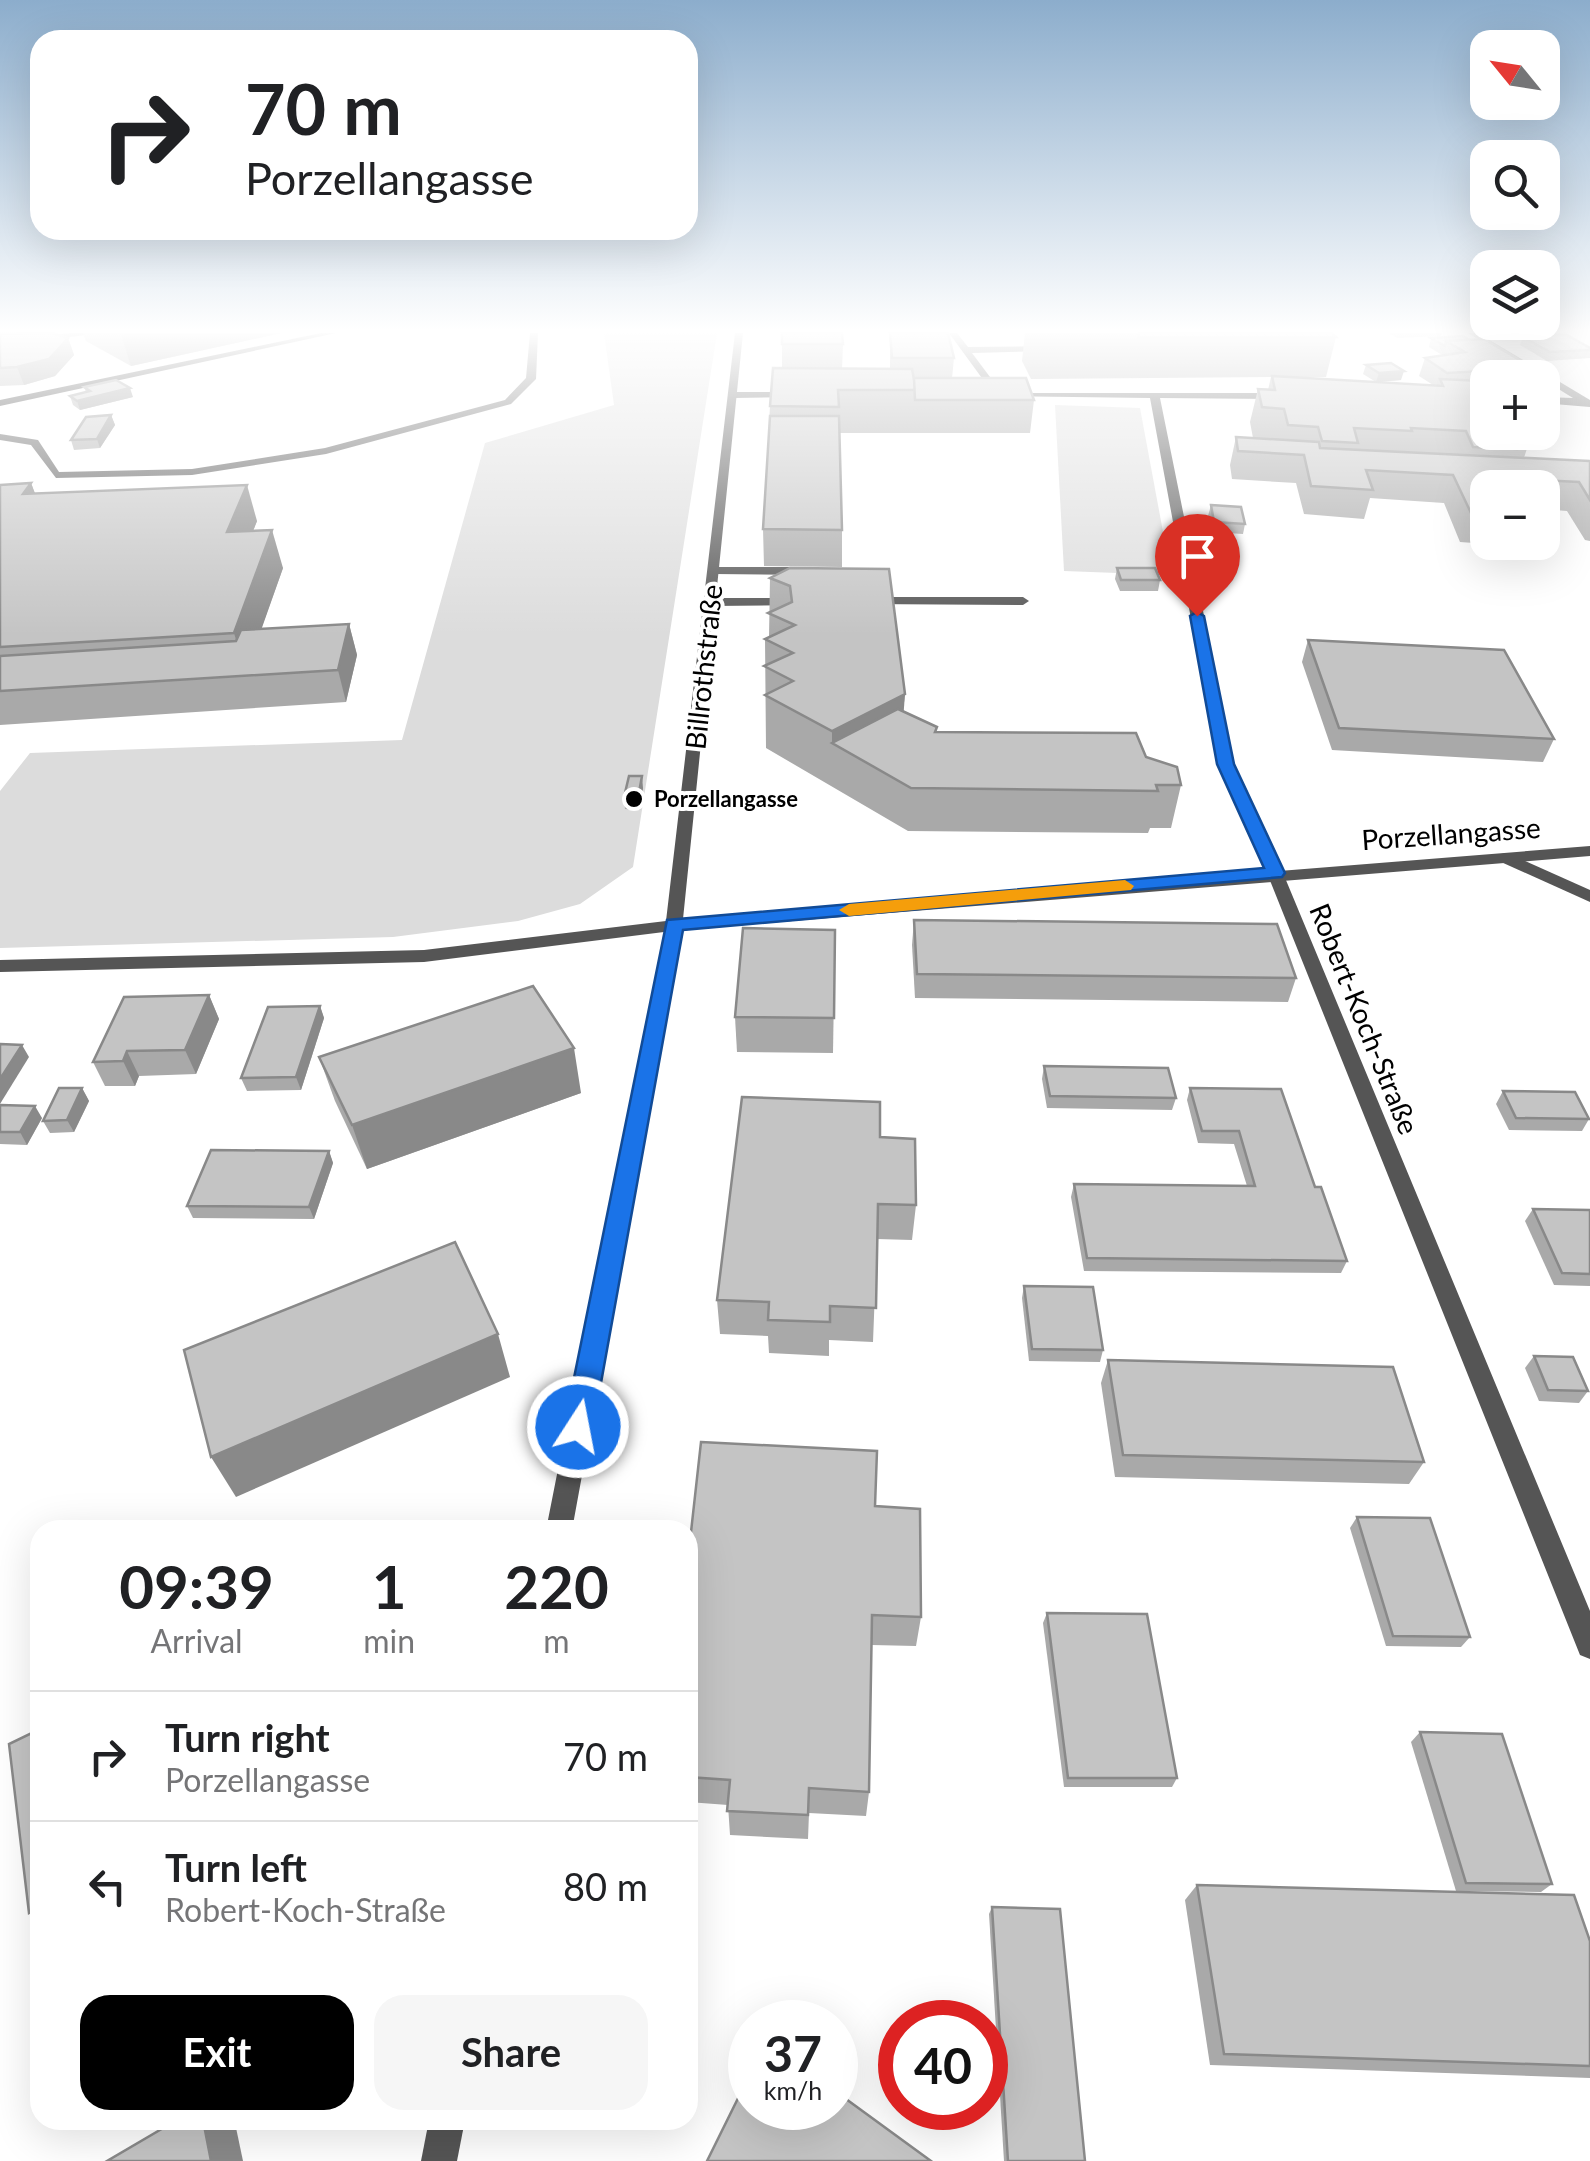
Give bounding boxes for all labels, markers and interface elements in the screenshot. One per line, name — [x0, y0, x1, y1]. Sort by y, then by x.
north arrow — [1470, 30, 1560, 120]
map controls — [1470, 30, 1560, 560]
text: 70 m — [245, 66, 402, 150]
icon: right — [80, 70, 210, 200]
button: search — [1470, 140, 1560, 230]
text: Porzellangasse — [245, 151, 534, 205]
button: layers — [1470, 250, 1560, 340]
button: + — [1470, 360, 1560, 450]
button: − — [1470, 470, 1560, 560]
pin — [1155, 514, 1240, 617]
icon: arrive — [1170, 529, 1225, 584]
street label: Billrothstraße — [677, 583, 729, 751]
place label: Porzellangasse — [654, 785, 798, 812]
marker: Porzellangasse — [623, 788, 645, 810]
street label: Porzellangasse — [1360, 810, 1542, 856]
street label: Robert-Koch-Straße — [1303, 898, 1427, 1139]
position arrow — [526, 1375, 630, 1479]
text: 09:39 — [119, 1550, 274, 1622]
text: 1 — [372, 1550, 407, 1622]
text: 220 — [504, 1550, 609, 1622]
text: Arrival — [150, 1621, 243, 1660]
text: min — [363, 1621, 415, 1660]
text: m — [543, 1621, 570, 1660]
text: Turn right — [165, 1714, 330, 1760]
icon: right — [80, 1729, 135, 1784]
text: 70 m — [563, 1733, 648, 1779]
text: Porzellangasse — [165, 1760, 370, 1799]
text: Turn left — [165, 1844, 307, 1890]
icon: left — [80, 1859, 135, 1914]
text: 80 m — [563, 1863, 648, 1909]
text: Robert-Koch-Straße — [165, 1890, 446, 1929]
button: Exit — [80, 1995, 354, 2110]
button: Share — [374, 1995, 648, 2110]
speed limit sign: 40 — [878, 2000, 1008, 2130]
text: 37 — [764, 2023, 822, 2083]
text: km/h — [764, 2075, 822, 2105]

